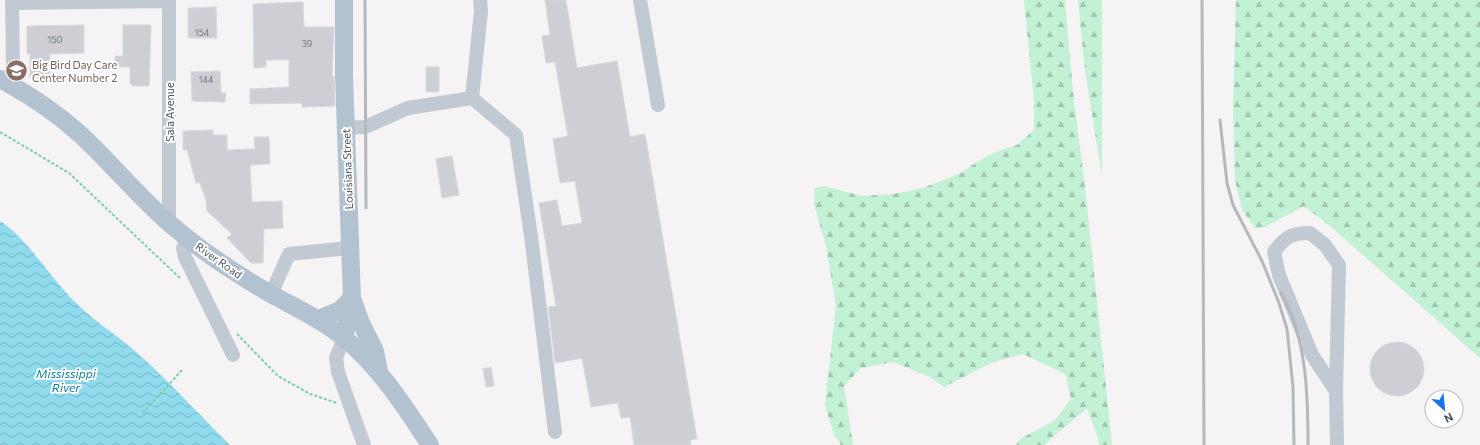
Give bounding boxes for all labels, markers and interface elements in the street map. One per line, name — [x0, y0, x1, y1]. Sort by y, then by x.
house number: 154 — [195, 27, 210, 38]
house number: 150 — [48, 34, 63, 45]
house number: 39 — [302, 38, 312, 49]
school or university icon: Big Bird Day Care Center Number 2 — [4, 57, 30, 83]
place label: Big Bird Day Care Center Number 2 — [32, 58, 118, 84]
house number: 144 — [199, 74, 214, 85]
street label: Sala Avenue — [163, 82, 176, 142]
street label: Louisiana Street — [339, 128, 355, 210]
street label: River Road — [193, 239, 245, 281]
water label: Mississippi River — [36, 366, 97, 394]
north arrow — [1424, 389, 1464, 429]
text: N — [1442, 411, 1455, 426]

